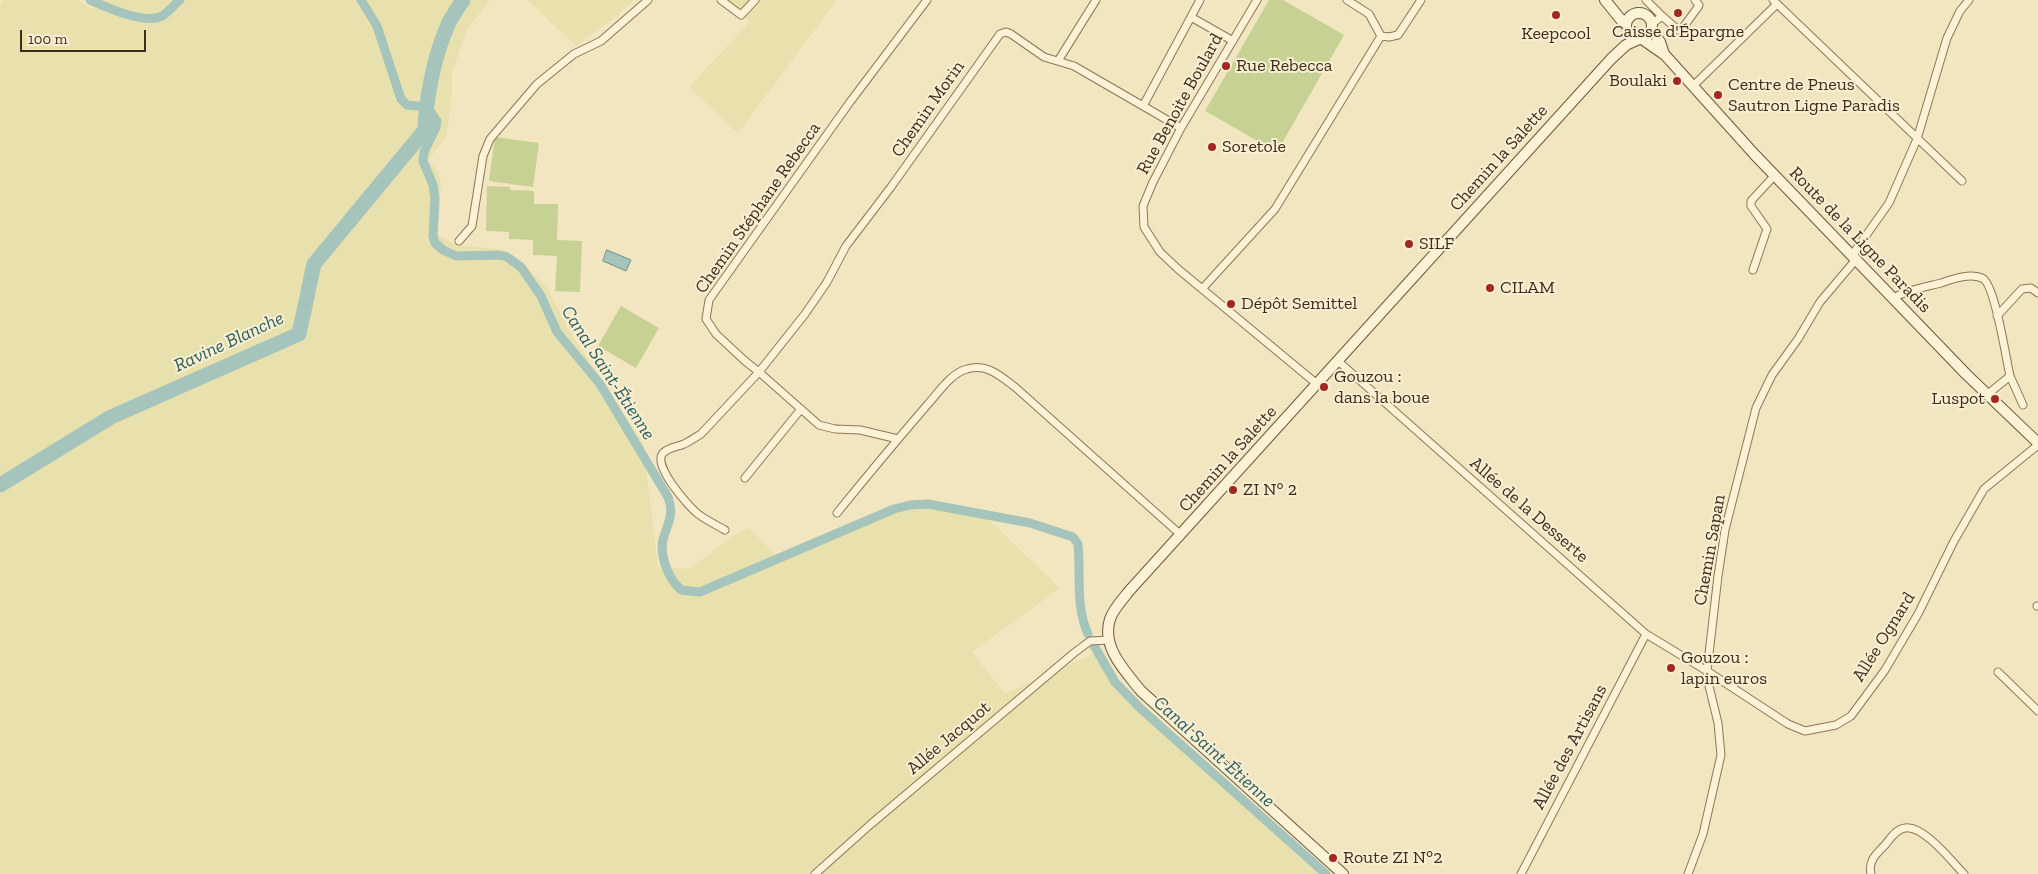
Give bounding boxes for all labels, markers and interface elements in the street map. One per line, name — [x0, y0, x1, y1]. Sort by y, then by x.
marker: Caisse d'Épargne — [1672, 7, 1684, 19]
marker: Keepcool — [1550, 9, 1562, 21]
scale bar — [22, 20, 149, 52]
place label: Caisse d'Épargne — [1612, 21, 1744, 43]
place label: Keepcool — [1521, 23, 1591, 45]
text: 100 m — [28, 30, 67, 48]
street label: Rue Benoite Boulard — [1132, 30, 1228, 178]
place label: Rue Rebecca — [1236, 55, 1332, 77]
street label: Chemin Morin — [887, 57, 969, 161]
marker: Rue Rebecca — [1220, 60, 1232, 72]
place label: Boulaki — [1609, 70, 1667, 92]
place label: Centre de Pneus Sautron Ligne Paradis — [1728, 74, 1900, 116]
marker: Boulaki — [1671, 75, 1683, 87]
marker: Centre de Pneus Sautron Ligne Paradis — [1712, 89, 1724, 101]
street label: Chemin la Salette — [1445, 100, 1553, 216]
street label: Chemin Stéphane Rebecca — [691, 118, 825, 298]
place label: Soretole — [1222, 136, 1286, 158]
marker: Soretole — [1206, 141, 1218, 153]
street label: Route de la Ligne Paradis — [1785, 162, 1935, 318]
place label: SILF — [1419, 233, 1454, 255]
marker: SILF — [1403, 238, 1415, 250]
place label: CILAM — [1500, 277, 1555, 299]
marker: CILAM — [1484, 282, 1496, 294]
place label: Dépôt Semittel — [1241, 293, 1357, 315]
marker: Dépôt Semittel — [1225, 298, 1237, 310]
water label: Canal Saint-Étienne — [556, 302, 660, 444]
water label: Ravine Blanche — [170, 307, 288, 377]
place label: Gouzou : dans la boue — [1334, 366, 1430, 408]
marker: Gouzou : dans la boue — [1318, 381, 1330, 393]
place label: Luspot — [1932, 388, 1985, 410]
marker: Luspot — [1989, 393, 2001, 405]
street label: Chemin la Salette — [1174, 401, 1282, 517]
street label: Allée de la Desserte — [1465, 453, 1593, 567]
place label: ZI N° 2 — [1243, 479, 1297, 501]
marker: ZI N° 2 — [1227, 484, 1239, 496]
street label: Chemin Sapan — [1690, 493, 1730, 607]
street label: Allée Ognard — [1848, 588, 1920, 686]
place label: Gouzou : lapin euros — [1681, 647, 1767, 690]
marker: Gouzou : lapin euros — [1665, 662, 1677, 674]
street label: Allée des Artisans — [1528, 681, 1612, 813]
water label: Canal Saint-Étienne — [1149, 692, 1279, 812]
street label: Allée Jacquot — [903, 697, 995, 779]
place label: Route ZI N°2 — [1343, 847, 1442, 869]
marker: Route ZI N°2 — [1327, 852, 1339, 864]

